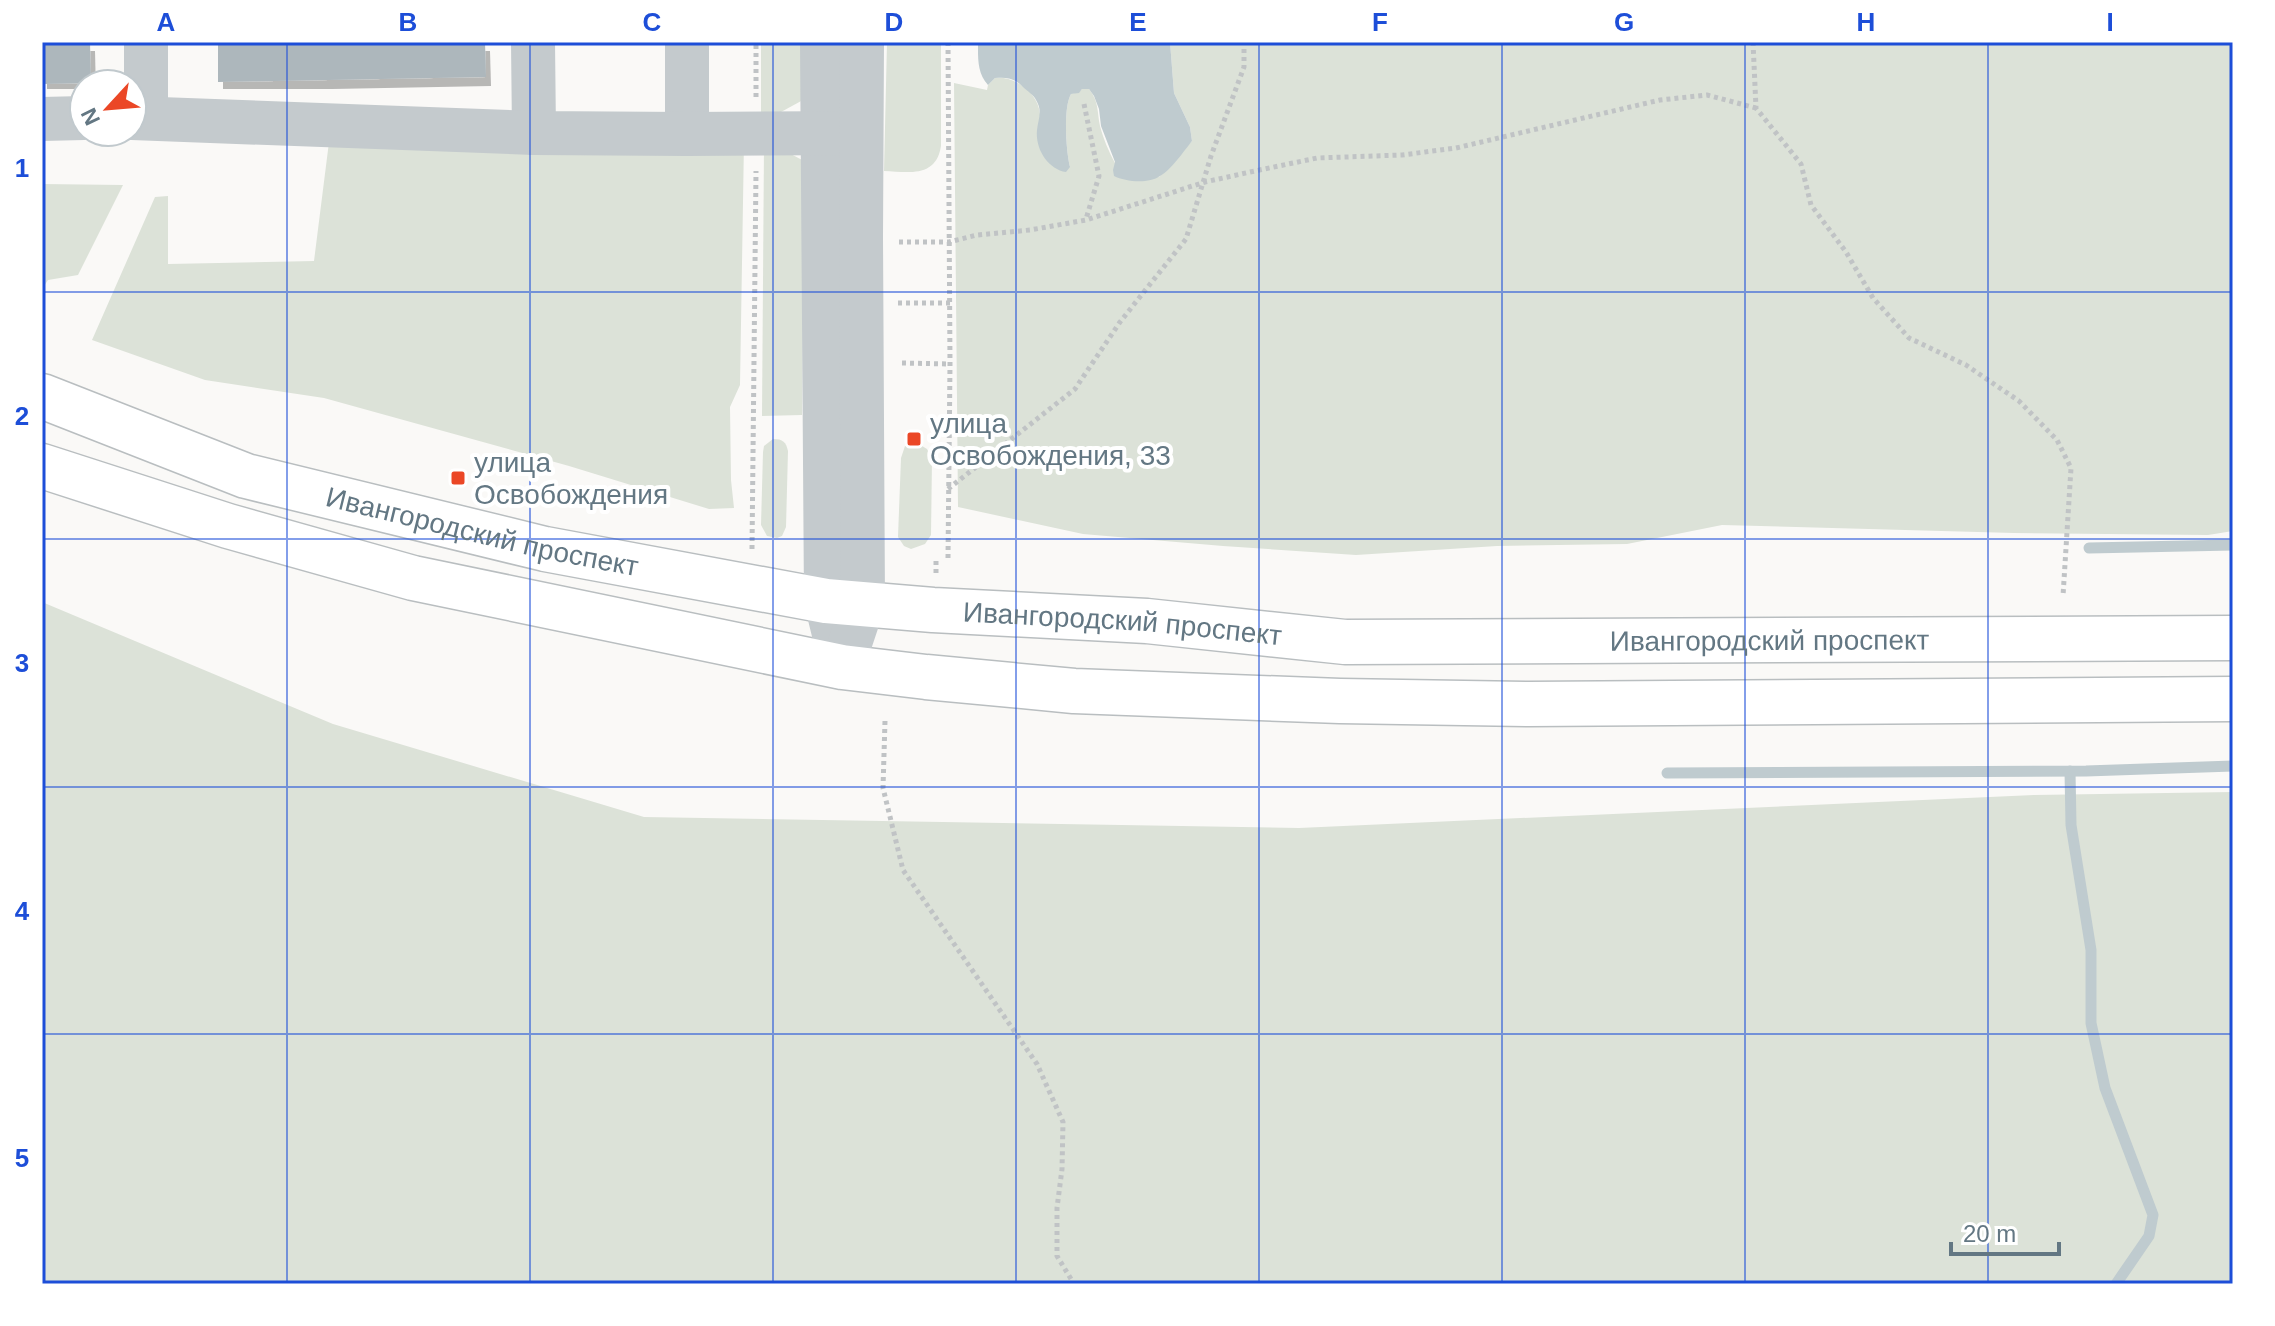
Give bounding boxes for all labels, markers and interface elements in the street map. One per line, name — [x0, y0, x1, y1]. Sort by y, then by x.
text: A — [157, 7, 176, 37]
text: B — [399, 7, 417, 37]
text: C — [643, 7, 662, 37]
text: D — [885, 7, 903, 37]
text: E — [1129, 7, 1147, 37]
text: F — [1372, 7, 1388, 37]
text: G — [1614, 7, 1634, 37]
text: H — [1857, 7, 1875, 37]
text: I — [2106, 7, 2114, 37]
north arrow — [68, 68, 148, 148]
text: N — [76, 104, 105, 129]
text: 1 — [15, 153, 29, 183]
text: 2 — [15, 401, 29, 431]
place label: улица Освобождения, 33 — [930, 408, 1171, 471]
marker: улица Освобождения, 33 — [905, 430, 923, 448]
place label: улица Освобождения — [474, 447, 668, 510]
marker: улица Освобождения — [449, 469, 467, 487]
street label: Ивангородский проспект — [323, 481, 641, 582]
street label: Ивангородский проспект — [962, 597, 1283, 651]
street label: Ивангородский проспект — [1610, 624, 1930, 657]
text: 3 — [15, 648, 29, 678]
text: 4 — [15, 896, 30, 926]
text: 5 — [15, 1143, 29, 1173]
scale bar — [1951, 1206, 2059, 1256]
text: 20 m — [1963, 1220, 2016, 1247]

